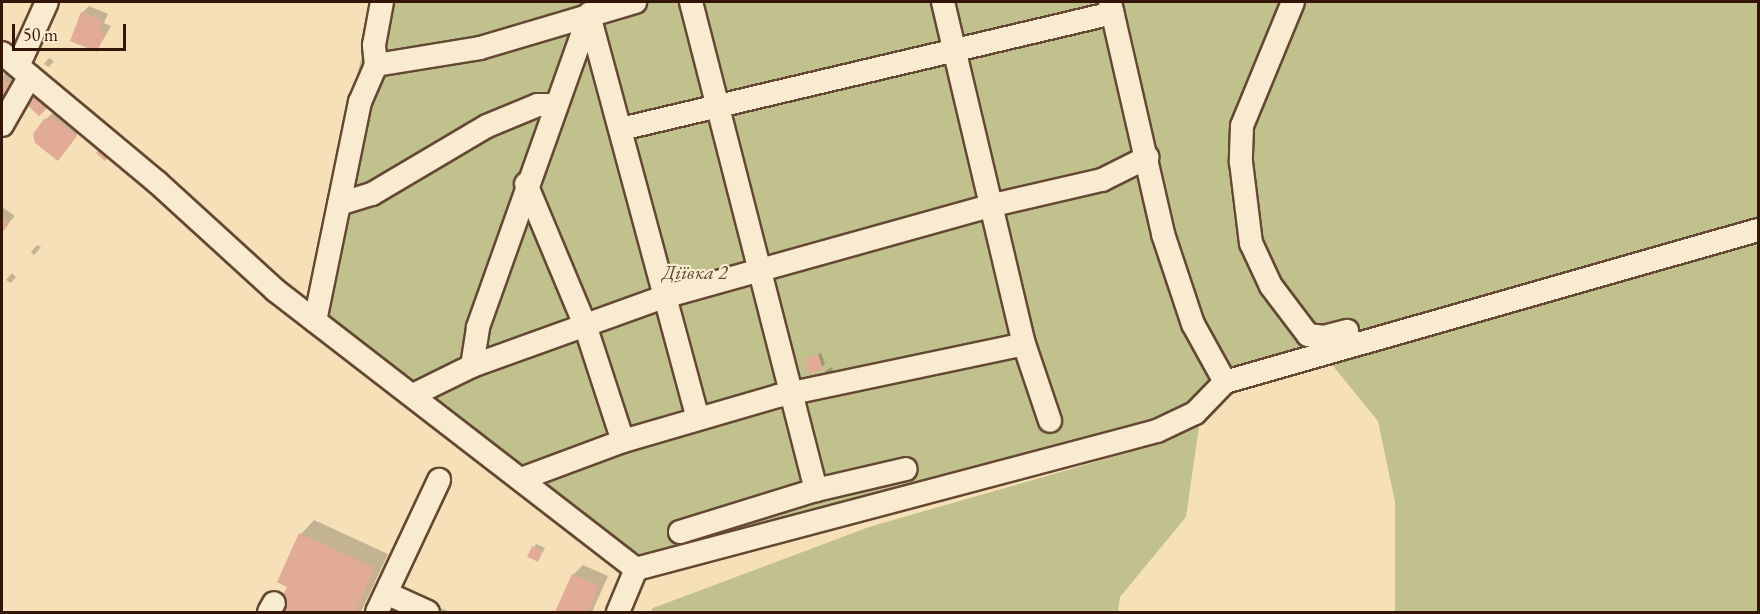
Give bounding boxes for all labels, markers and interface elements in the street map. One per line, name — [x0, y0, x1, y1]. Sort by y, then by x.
scale bar — [15, 12, 129, 50]
text: 50 m — [23, 23, 58, 46]
park label: Діївка 2 — [662, 260, 728, 284]

